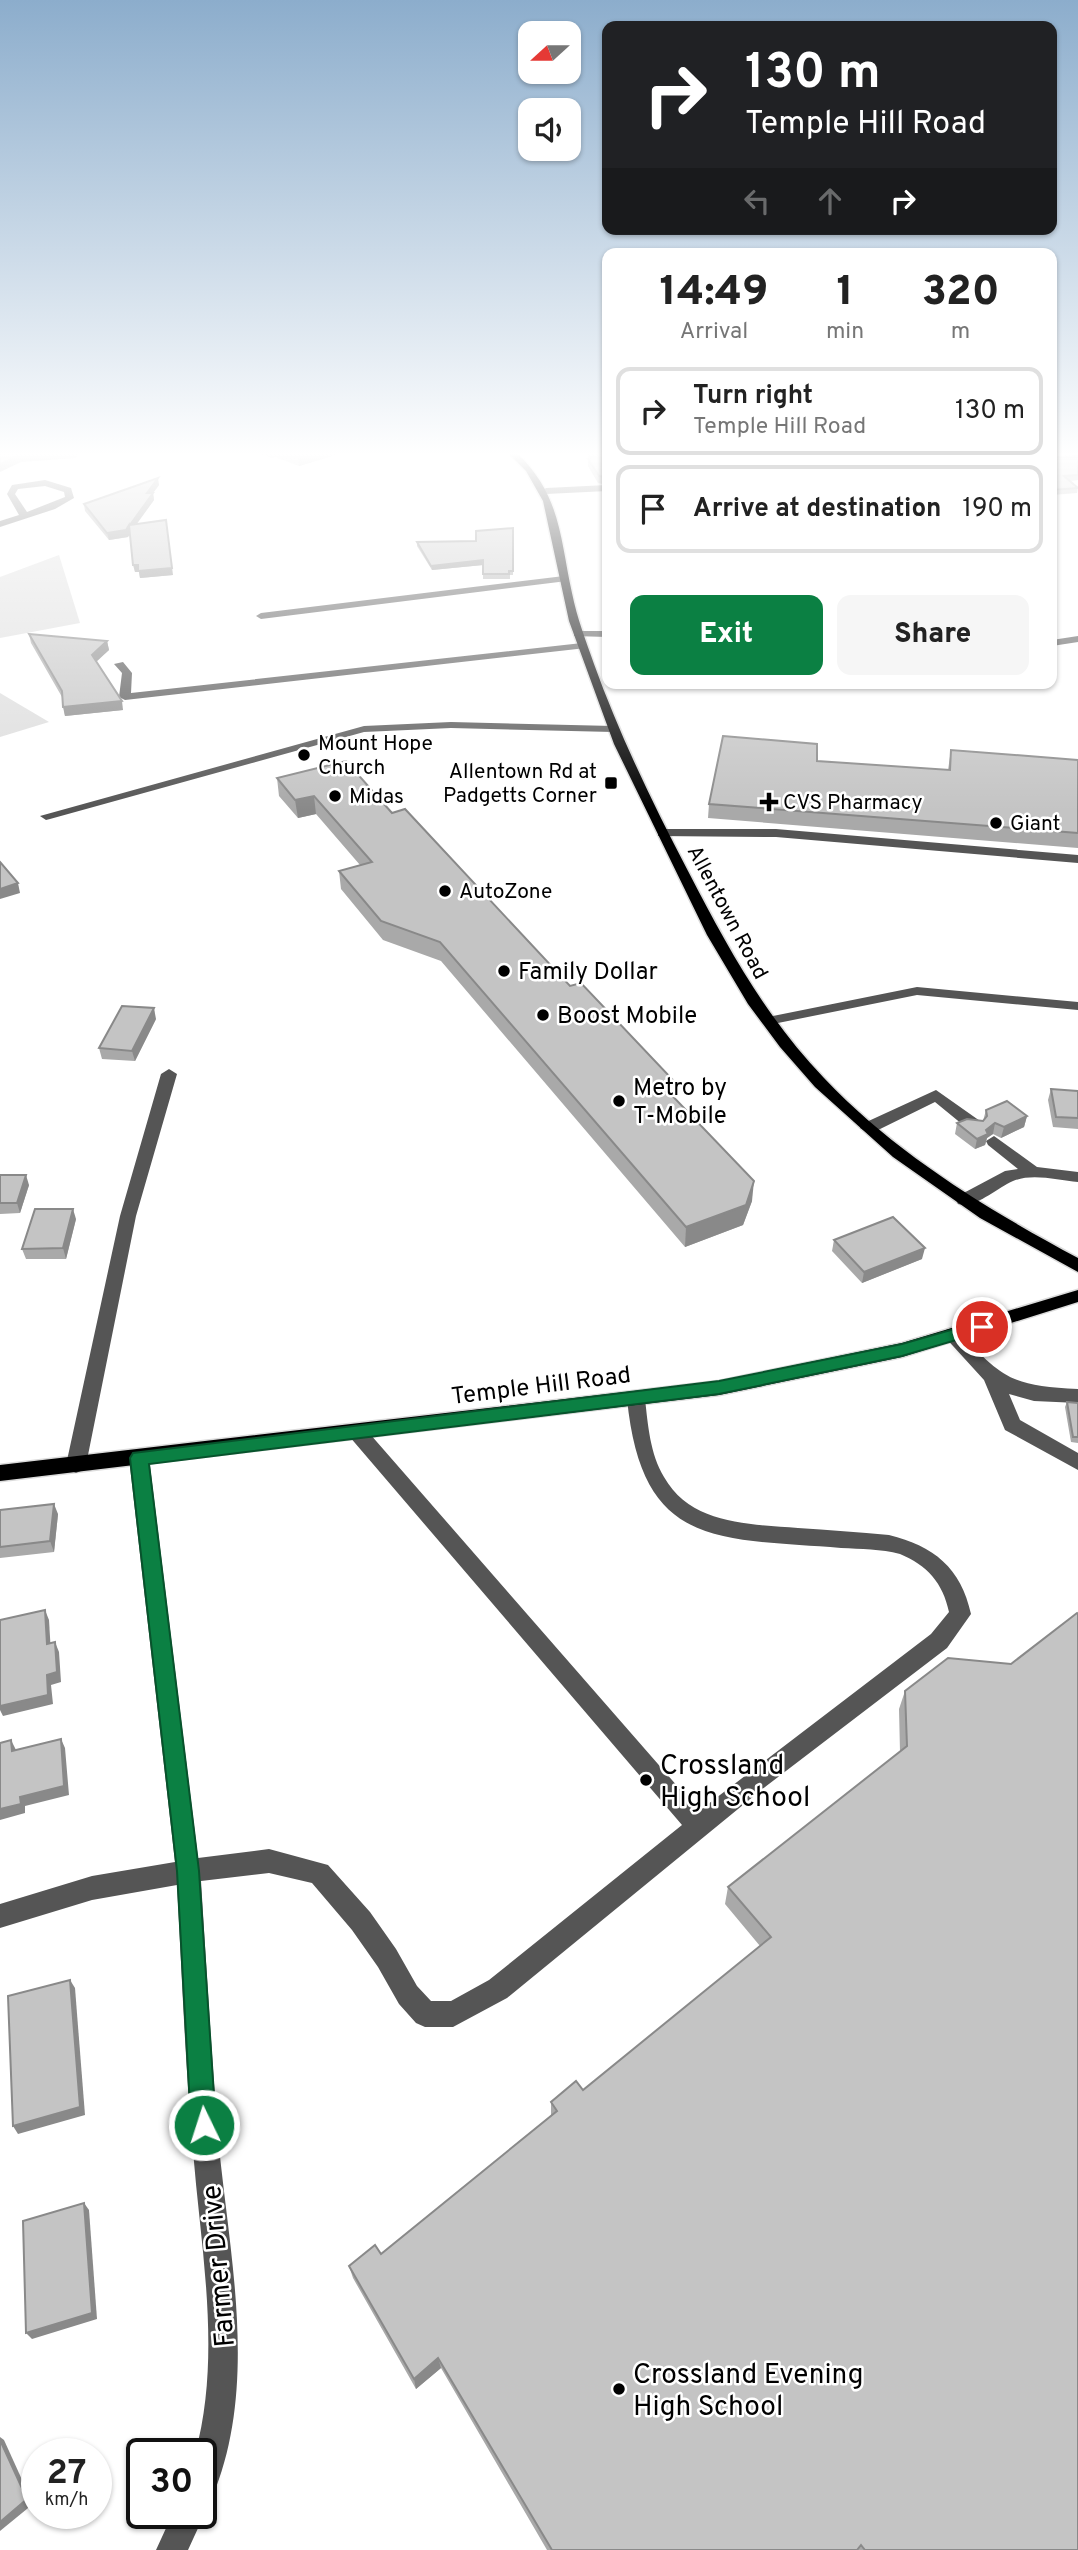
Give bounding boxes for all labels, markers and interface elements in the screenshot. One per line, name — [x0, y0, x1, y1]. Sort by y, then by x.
north arrow — [518, 21, 581, 84]
map controls — [518, 21, 581, 161]
text: 130 m — [745, 44, 881, 106]
icon: right — [630, 49, 721, 140]
button: sound — [518, 98, 581, 161]
text: Temple Hill Road — [745, 105, 986, 145]
icon: left — [738, 182, 776, 220]
icon: ahead — [811, 182, 849, 220]
icon: right — [884, 182, 922, 220]
text: 14:49 — [660, 267, 768, 320]
text: 1 — [836, 267, 854, 320]
text: 320 — [922, 267, 999, 320]
text: Arrival — [680, 318, 748, 347]
text: min — [826, 318, 864, 347]
text: m — [951, 318, 970, 347]
text: Turn right — [693, 380, 813, 413]
icon: right — [634, 392, 672, 430]
text: 130 m — [955, 395, 1025, 428]
text: Temple Hill Road — [693, 413, 866, 442]
icon: arrive — [634, 490, 672, 528]
text: Arrive at destination — [693, 493, 941, 526]
text: 190 m — [962, 493, 1032, 526]
button: Exit — [630, 595, 823, 675]
button: Share — [837, 595, 1029, 675]
place label: Mount Hope Church — [318, 731, 433, 782]
marker: Mount Hope Church — [296, 747, 312, 763]
place label: Allentown Rd at Padgetts Corner — [443, 759, 597, 810]
marker: Allentown Rd at Padgetts Corner — [603, 775, 619, 791]
place label: Midas — [349, 784, 404, 811]
marker: Midas — [327, 788, 343, 804]
place label: CVS Pharmacy — [783, 790, 923, 817]
marker: CVS Pharmacy — [761, 794, 777, 810]
place label: Giant — [1010, 811, 1061, 838]
marker: Giant — [988, 815, 1004, 831]
street label: Allentown Road — [680, 841, 773, 984]
place label: AutoZone — [459, 879, 552, 906]
marker: AutoZone — [437, 883, 453, 899]
place label: Family Dollar — [518, 958, 658, 988]
marker: Family Dollar — [496, 963, 512, 979]
place label: Boost Mobile — [557, 1002, 697, 1032]
marker: Boost Mobile — [535, 1007, 551, 1023]
place label: Metro by T-Mobile — [633, 1074, 727, 1132]
marker: Metro by T-Mobile — [611, 1093, 627, 1109]
pin — [952, 1297, 1012, 1357]
icon: arrive — [963, 1308, 1001, 1346]
street label: Temple Hill Road — [450, 1361, 633, 1413]
place label: Crossland High School — [660, 1749, 810, 1817]
marker: Crossland High School — [638, 1772, 654, 1788]
position arrow — [167, 2088, 241, 2162]
street label: Farmer Drive — [195, 2183, 245, 2348]
place label: Crossland Evening High School — [633, 2358, 864, 2426]
marker: Crossland Evening High School — [611, 2381, 627, 2397]
speed limit sign: 30 — [126, 2438, 217, 2529]
text: 27 — [47, 2452, 86, 2496]
text: km/h — [45, 2489, 88, 2512]

